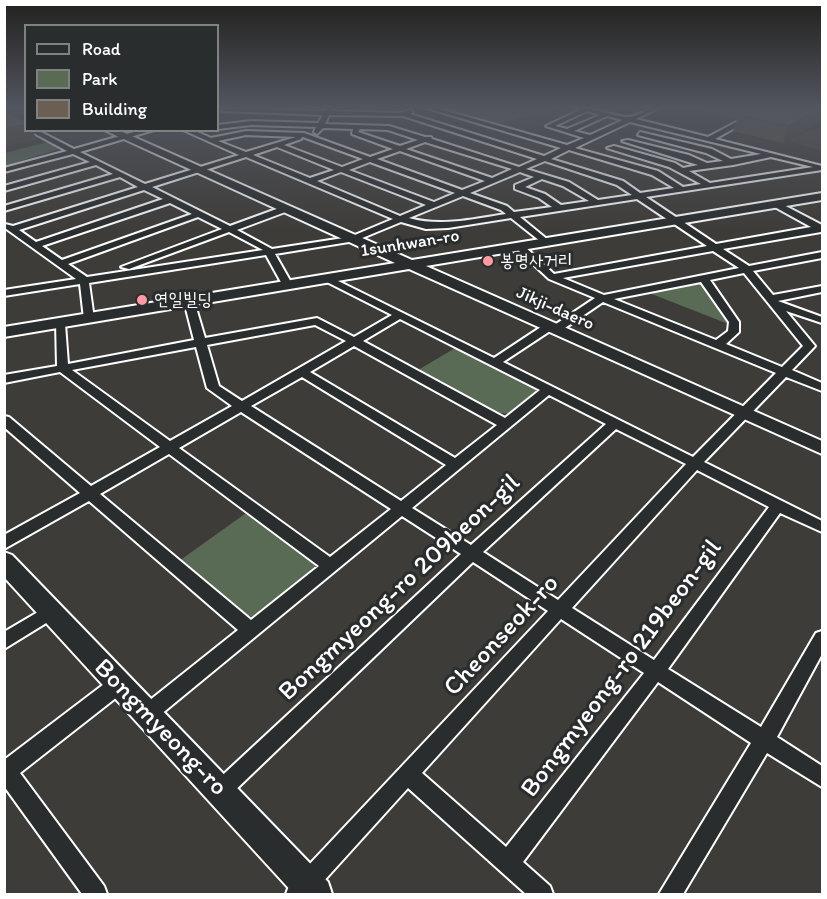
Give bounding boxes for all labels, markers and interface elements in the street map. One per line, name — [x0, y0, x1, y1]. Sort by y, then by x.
legend — [24, 24, 219, 132]
text: Road — [82, 38, 121, 60]
text: Park — [82, 68, 117, 90]
text: Building — [82, 98, 147, 120]
street label: 1sunhwan-ro — [359, 226, 461, 262]
place label: 봉명사거리 — [500, 250, 572, 272]
marker: 봉명사거리 — [481, 254, 495, 268]
street label: Jikji-daero — [513, 282, 597, 336]
place label: 연일빌딩 — [154, 289, 212, 311]
marker: 연일빌딩 — [135, 293, 149, 307]
street label: Bongmyeong-ro 209beon-gil — [273, 468, 527, 708]
street label: Bongmyeong-ro 219beon-gil — [515, 534, 729, 804]
street label: Cheonseok-ro — [438, 569, 566, 703]
street label: Bongmyeong-ro — [87, 653, 233, 803]

